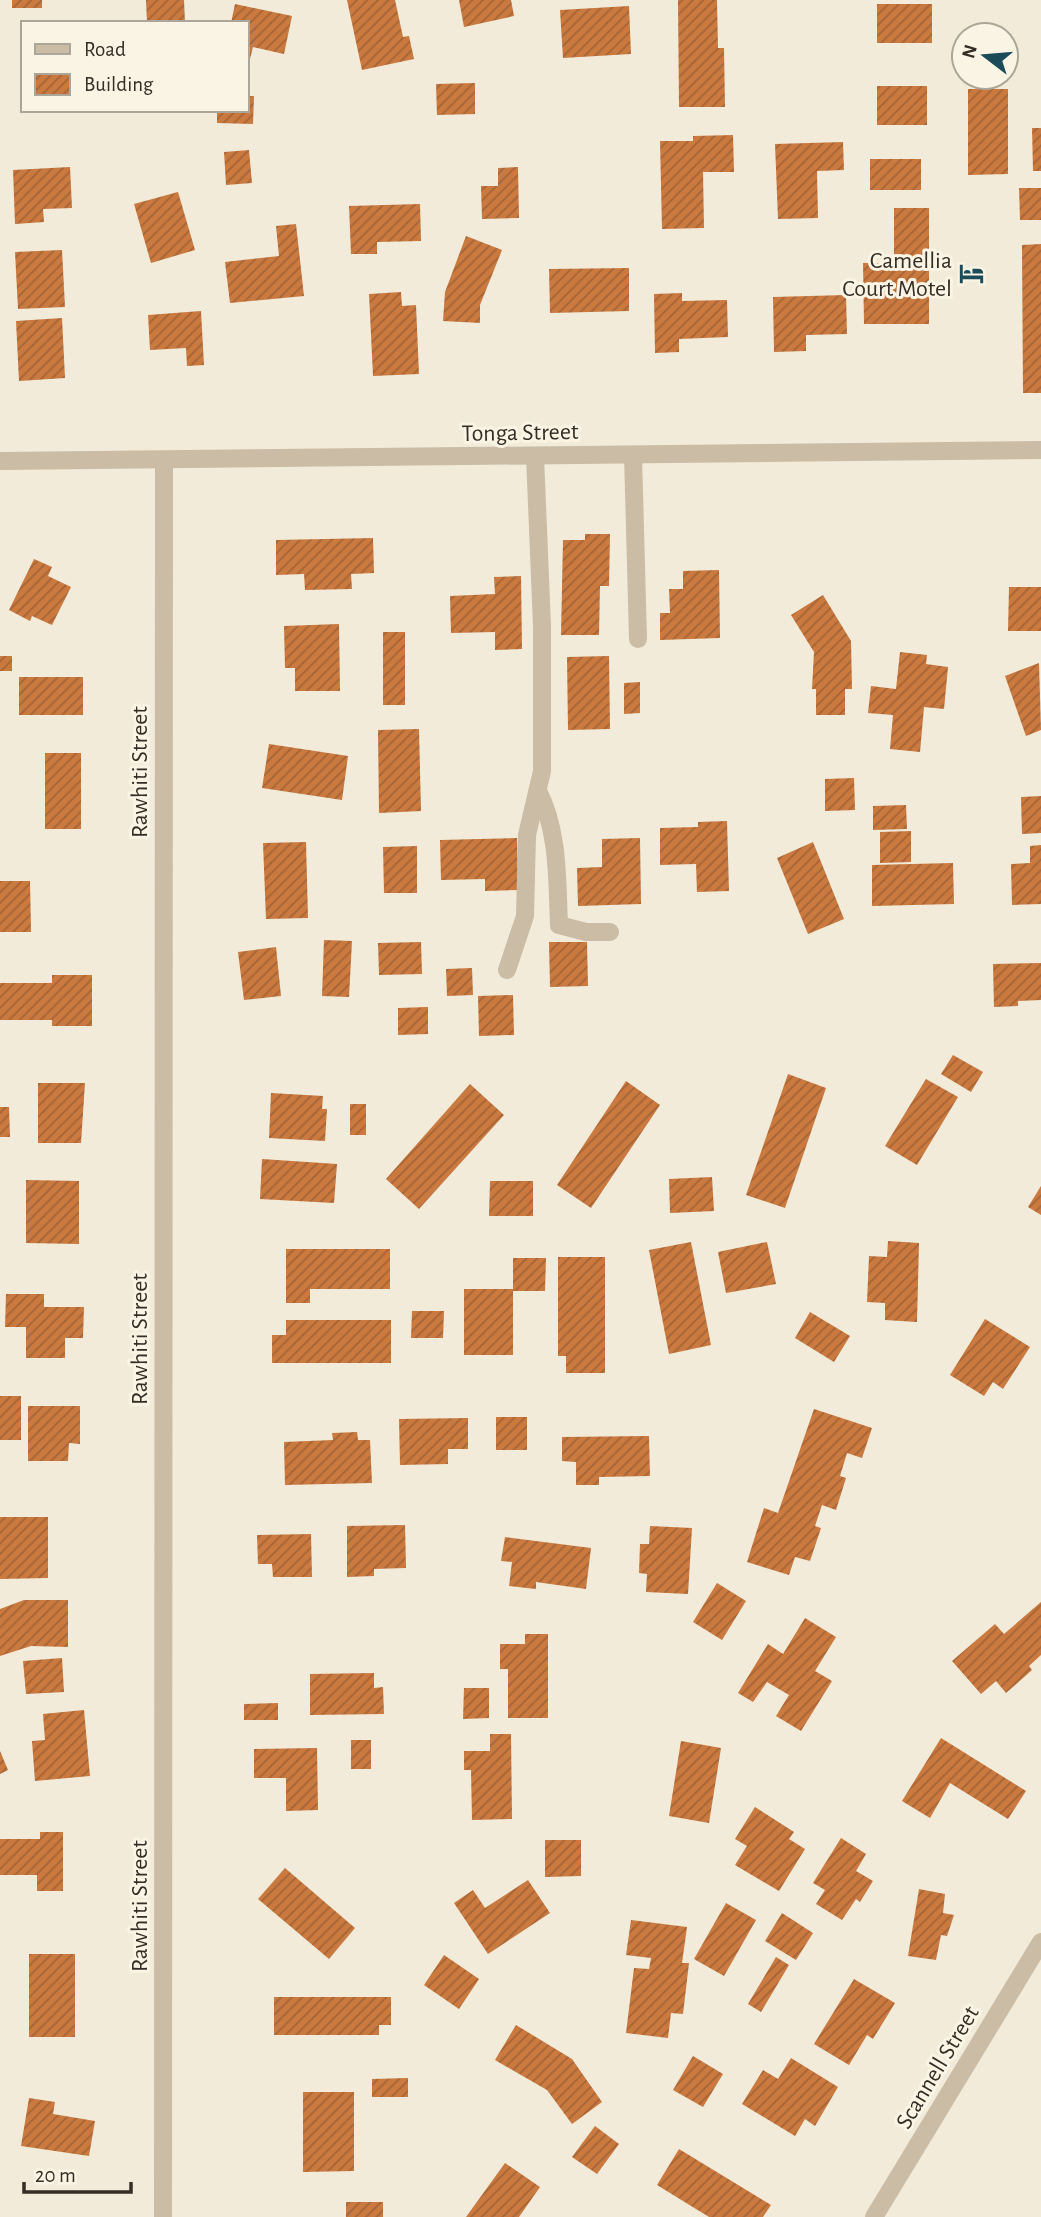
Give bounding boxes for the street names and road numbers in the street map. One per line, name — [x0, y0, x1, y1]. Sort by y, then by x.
street label: Tonga Street — [461, 420, 579, 446]
street label: Rawhiti Street — [128, 706, 152, 838]
street label: Rawhiti Street — [128, 1273, 152, 1405]
street label: Rawhiti Street — [128, 1840, 152, 1972]
street label: Scannell Street — [892, 2002, 984, 2133]

